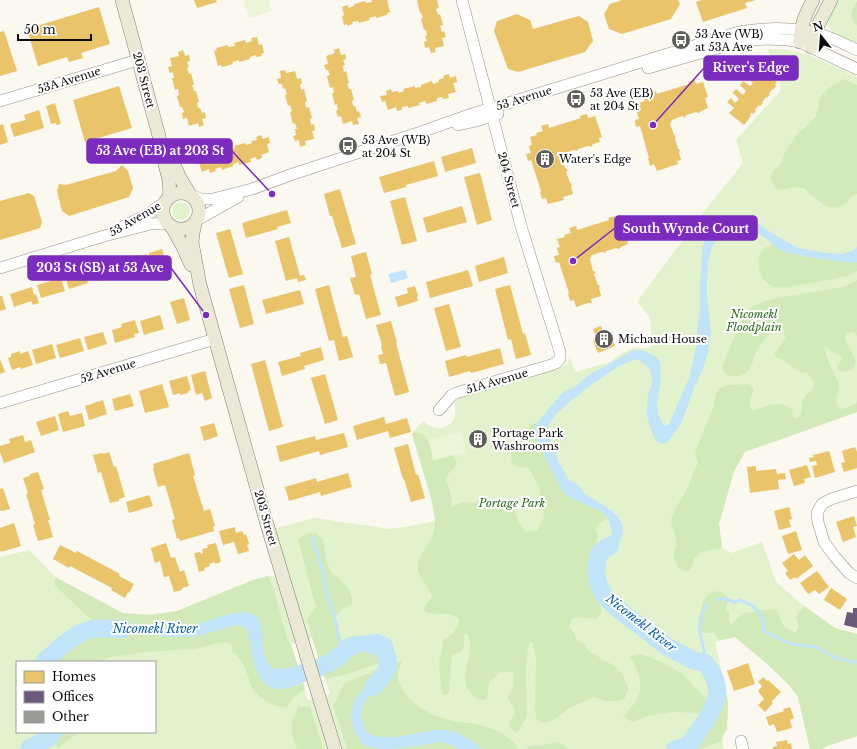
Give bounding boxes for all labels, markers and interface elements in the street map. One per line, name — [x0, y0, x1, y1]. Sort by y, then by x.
scale bar — [18, 16, 91, 42]
north arrow — [801, 16, 841, 56]
text: N — [811, 18, 826, 35]
text: 50 m — [24, 22, 56, 37]
place label: 53 Ave (WB) at 53A Ave — [695, 27, 763, 54]
bus stop icon: 53 Ave (WB) at 53A Ave — [670, 29, 692, 51]
street label: 203 Street — [130, 50, 158, 110]
callout: River's Edge — [704, 56, 798, 80]
text: River's Edge — [712, 60, 790, 75]
street label: 53A Avenue — [36, 64, 102, 96]
street label: 53 Avenue — [494, 83, 554, 113]
place label: 53 Ave (EB) at 204 St — [590, 86, 653, 113]
bus stop icon: 53 Ave (EB) at 204 St — [565, 88, 587, 110]
place label: 53 Ave (WB) at 204 St — [362, 133, 430, 160]
bus stop icon: 53 Ave (WB) at 204 St — [337, 135, 359, 157]
callout: 53 Ave (EB) at 203 St — [87, 139, 232, 163]
text: 53 Ave (EB) at 203 St — [96, 143, 225, 158]
building icon: Water's Edge — [534, 148, 556, 170]
street label: 204 Street — [495, 151, 523, 210]
place label: Water's Edge — [558, 152, 631, 166]
street label: 53 Avenue — [107, 199, 163, 239]
callout: South Wynde Court — [615, 216, 757, 240]
text: South Wynde Court — [623, 221, 750, 236]
callout: 203 St (SB) at 53 Ave — [28, 256, 171, 280]
text: 203 St (SB) at 53 Ave — [36, 260, 164, 275]
park label: Nicomekl Floodplain — [725, 307, 782, 334]
building icon: Michaud House — [593, 328, 615, 350]
place label: Michaud House — [618, 332, 707, 346]
street label: 52 Avenue — [78, 356, 138, 386]
street label: 51A Avenue — [464, 365, 530, 397]
place label: Portage Park Washrooms — [491, 426, 564, 453]
building icon: Portage Park Washrooms — [467, 428, 489, 450]
street label: 203 Street — [251, 488, 281, 548]
park label: Portage Park — [478, 496, 546, 510]
water label: Nicomekl River — [602, 590, 680, 655]
water label: Nicomekl River — [111, 621, 198, 636]
legend — [16, 661, 156, 733]
text: Homes — [52, 669, 96, 684]
text: Offices — [52, 689, 94, 704]
text: Other — [52, 709, 89, 724]

